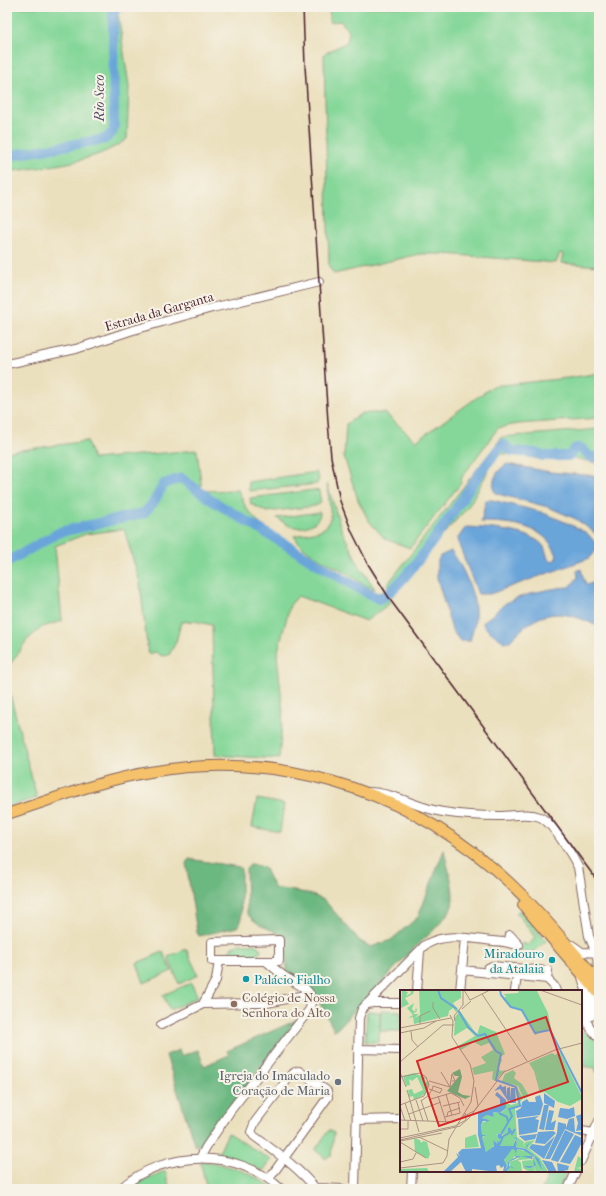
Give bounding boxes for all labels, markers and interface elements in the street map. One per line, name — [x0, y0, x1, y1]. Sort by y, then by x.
water label: Rio Seco — [91, 75, 108, 122]
street label: Estrada da Garganta — [103, 289, 216, 334]
place label: Miradouro da Atalaia — [484, 946, 545, 976]
marker: Miradouro da Atalaia — [547, 955, 557, 965]
place label: Palácio Fialho — [254, 972, 331, 987]
marker: Palácio Fialho — [241, 974, 251, 984]
place label: Colégio de Nossa Senhora do Alto — [242, 990, 336, 1020]
inset map — [400, 990, 582, 1172]
marker: Colégio de Nossa Senhora do Alto — [229, 999, 239, 1009]
place label: Igreja do Imaculado Coração de Maria — [219, 1068, 331, 1099]
marker: Igreja do Imaculado Coração de Maria — [333, 1077, 343, 1087]

